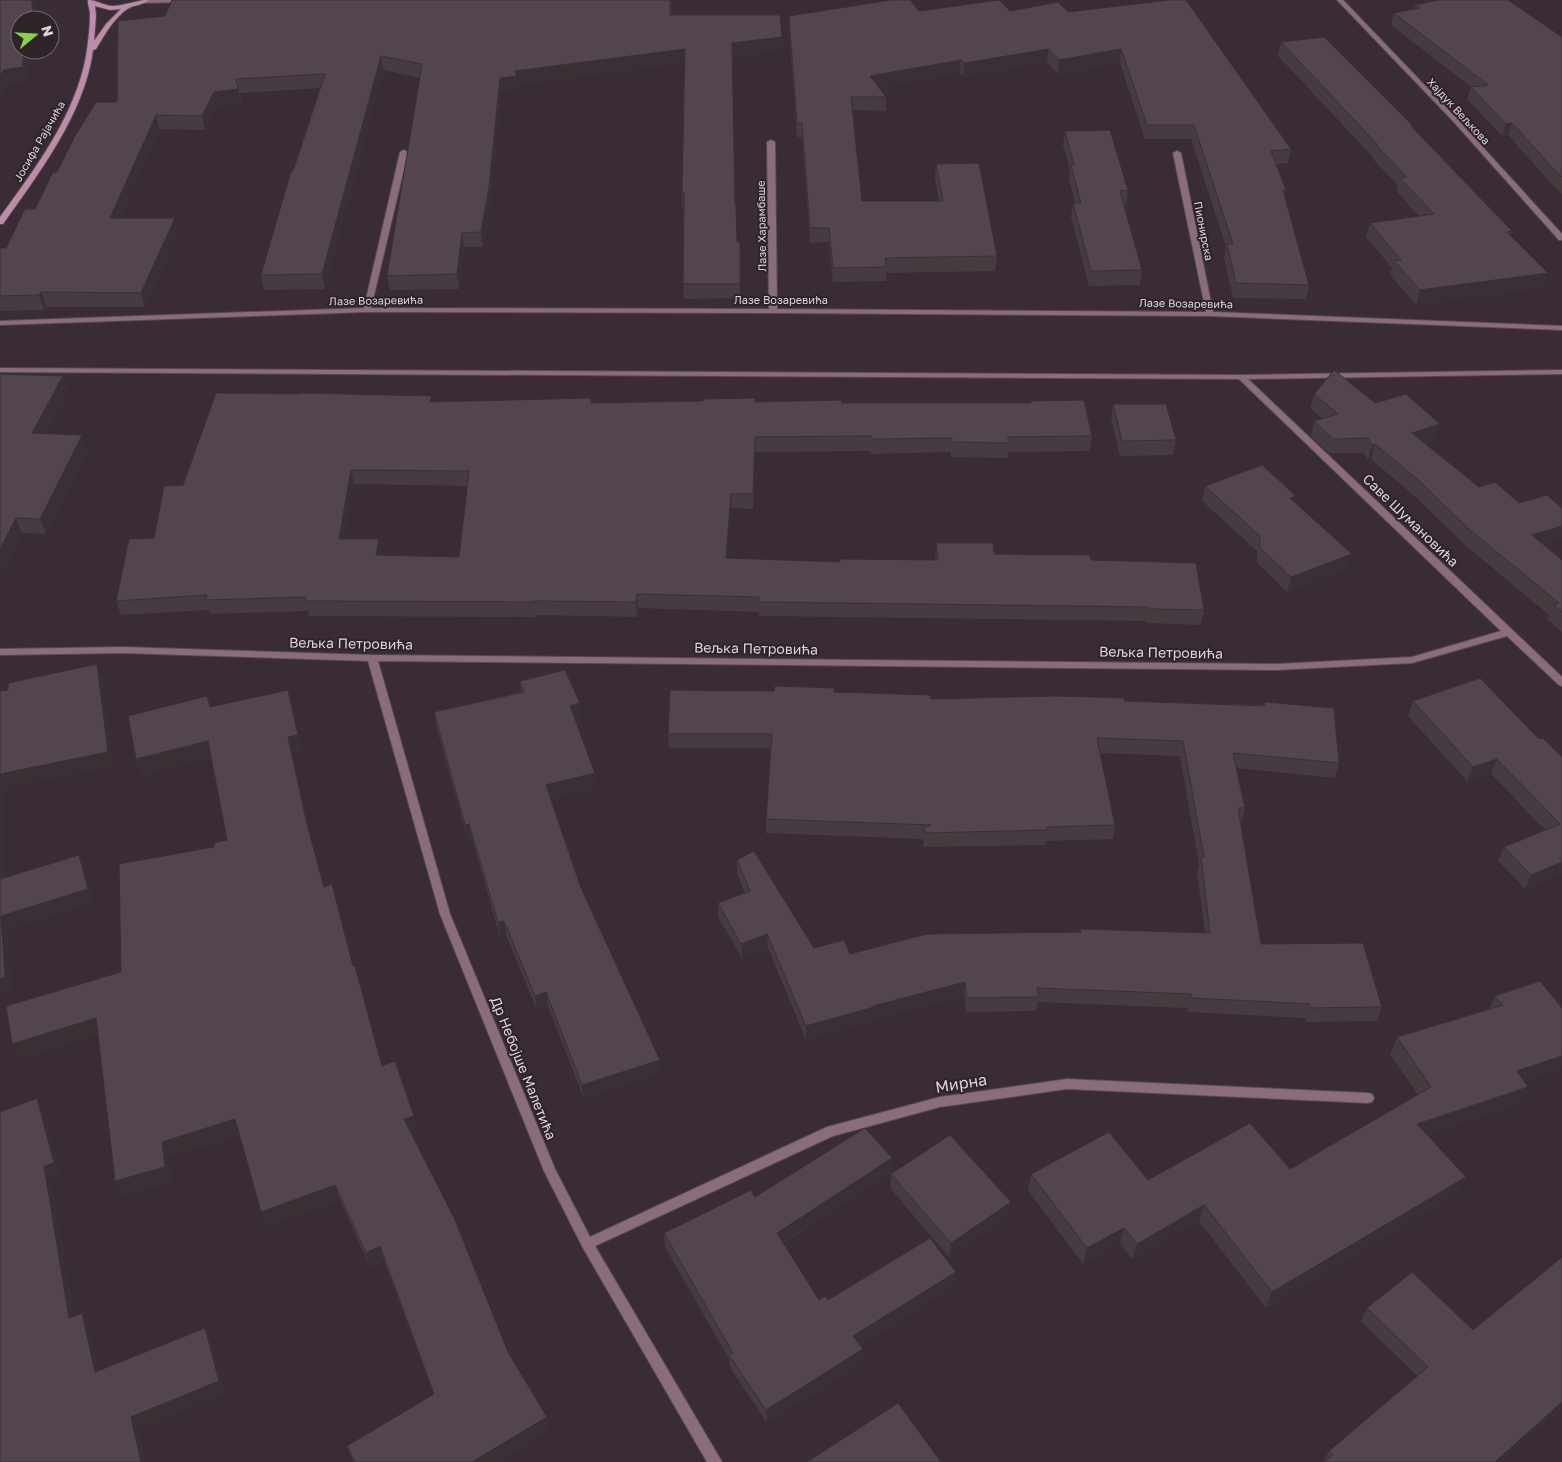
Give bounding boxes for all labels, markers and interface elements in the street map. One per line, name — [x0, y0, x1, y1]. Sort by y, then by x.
north arrow — [10, 10, 60, 60]
text: N — [38, 23, 58, 39]
street label: Хајдук Вељкова — [1425, 75, 1493, 147]
street label: Јосифа Рајачића — [11, 98, 67, 184]
street label: Лазе Харамбаше — [754, 180, 768, 272]
street label: Пионирска — [1192, 200, 1216, 262]
street label: Лазе Возаревића — [329, 293, 423, 307]
street label: Лазе Возаревића — [734, 293, 828, 306]
street label: Лазе Возаревића — [1139, 296, 1233, 310]
street label: Саве Шумановића — [1360, 470, 1462, 570]
street label: Вељка Петровића — [289, 633, 413, 653]
street label: Вељка Петровића — [694, 638, 818, 658]
street label: Вељка Петровића — [1099, 642, 1223, 662]
street label: Др Небојше Малетића — [488, 994, 560, 1142]
street label: Мирна — [934, 1069, 988, 1097]

